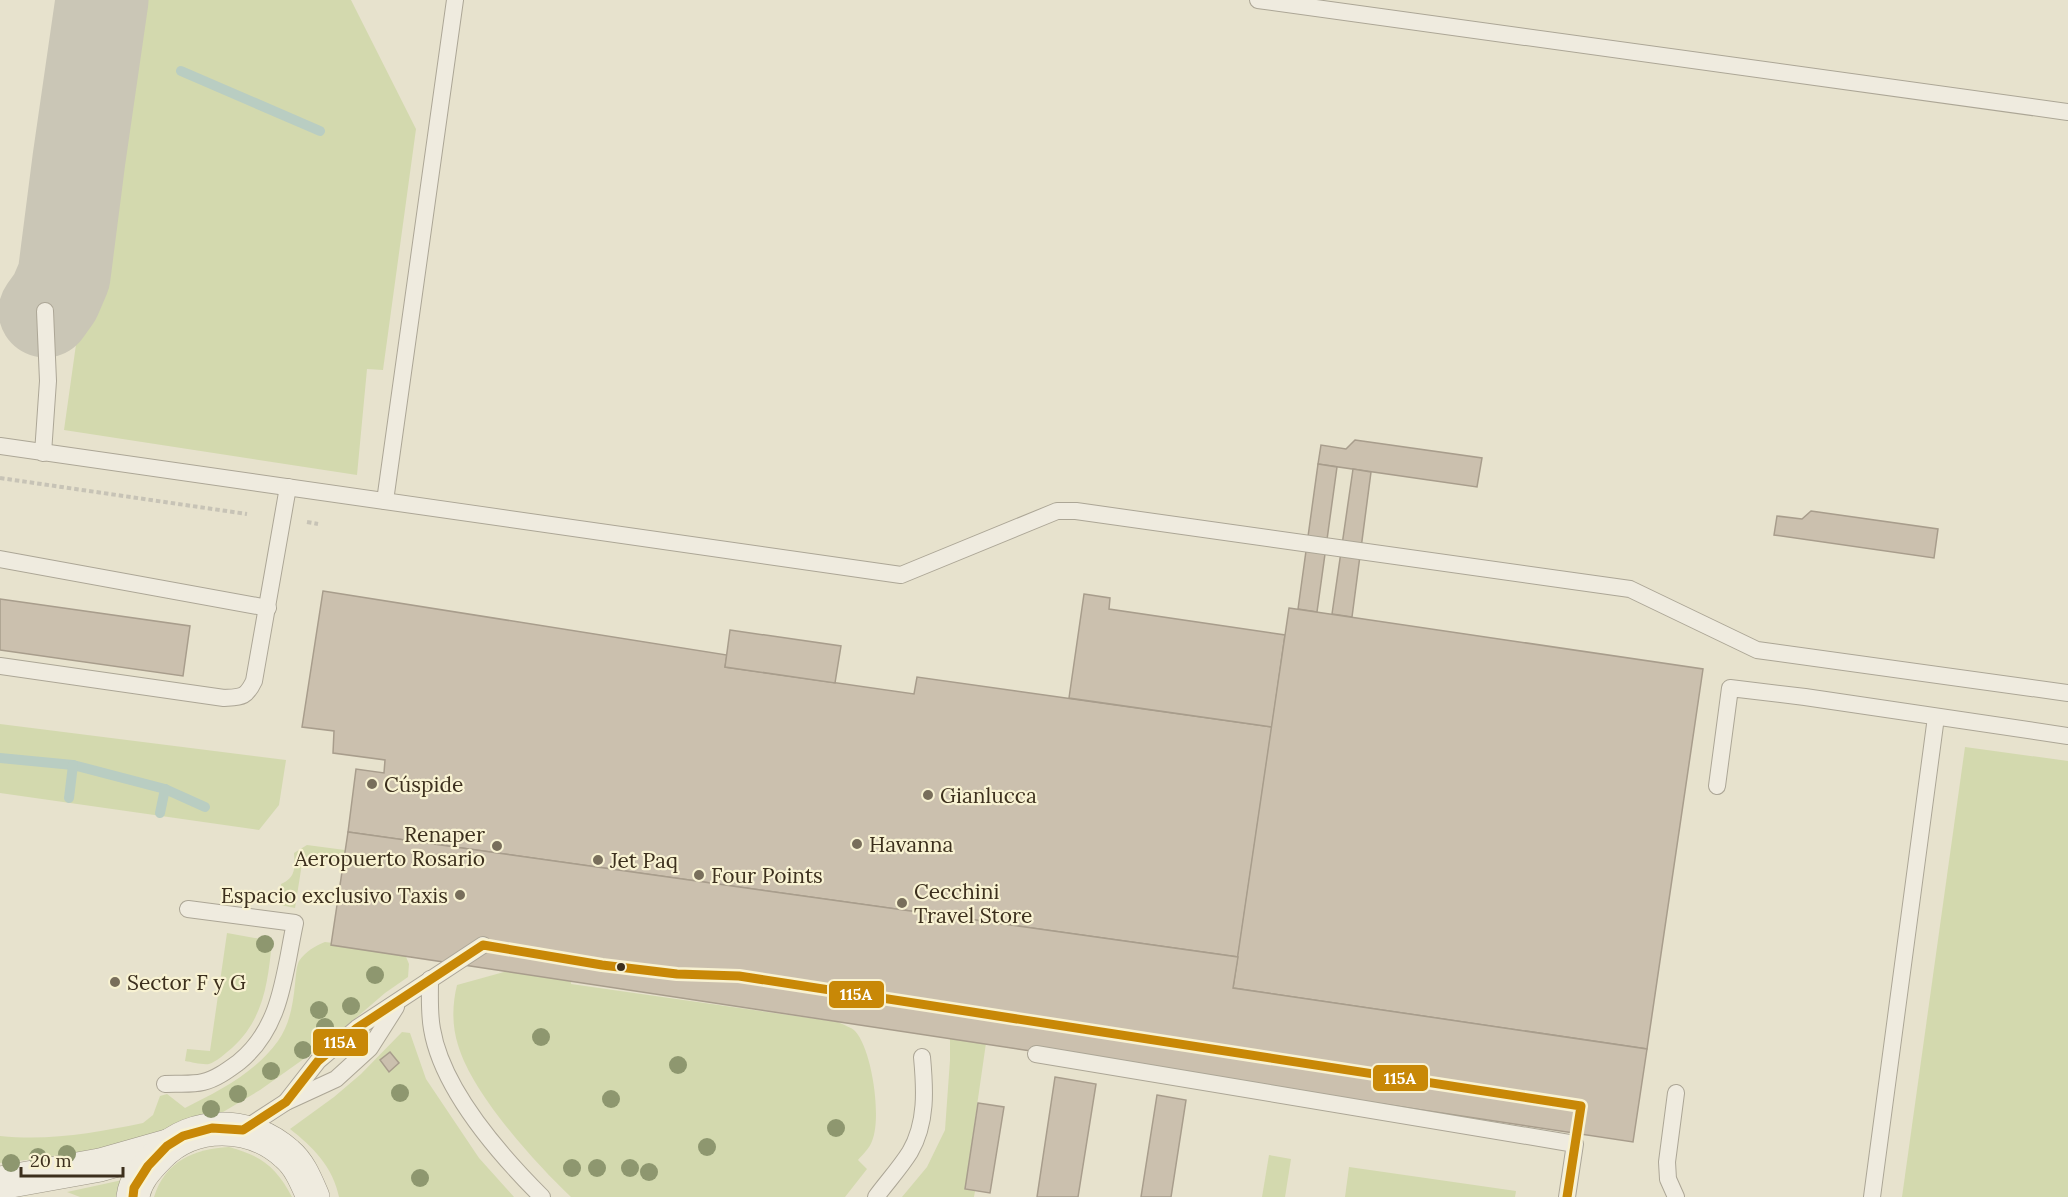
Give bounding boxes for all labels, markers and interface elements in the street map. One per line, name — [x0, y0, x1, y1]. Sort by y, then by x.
place label: Cúspide — [384, 771, 463, 798]
marker: Cúspide — [365, 777, 379, 791]
place label: Gianlucca — [940, 782, 1037, 809]
marker: Gianlucca — [921, 788, 935, 802]
place label: Renaper Aeropuerto Rosario — [293, 821, 485, 872]
place label: Havanna — [869, 831, 954, 858]
marker: Havanna — [850, 837, 864, 851]
marker: Renaper Aeropuerto Rosario — [490, 839, 504, 853]
place label: Jet Paq — [609, 847, 678, 874]
marker: Jet Paq — [591, 853, 605, 867]
place label: Four Points — [711, 862, 823, 889]
marker: Four Points — [692, 868, 706, 882]
place label: Cecchini Travel Store — [914, 878, 1032, 929]
place label: Espacio exclusivo Taxis — [221, 882, 448, 909]
marker: Espacio exclusivo Taxis — [453, 888, 467, 902]
marker: Cecchini Travel Store — [895, 896, 909, 910]
unlabelled marker — [615, 961, 627, 973]
place label: Sector F y G — [127, 969, 246, 996]
marker: Sector F y G — [108, 975, 122, 989]
line badge: 115A — [828, 980, 885, 1009]
text: 115A — [840, 984, 872, 1004]
line badge: 115A — [312, 1028, 369, 1057]
text: 115A — [324, 1032, 356, 1052]
line badge: 115A — [1372, 1064, 1429, 1092]
text: 115A — [1384, 1068, 1416, 1088]
scale bar — [21, 1140, 123, 1178]
text: 20 m — [30, 1149, 72, 1172]

